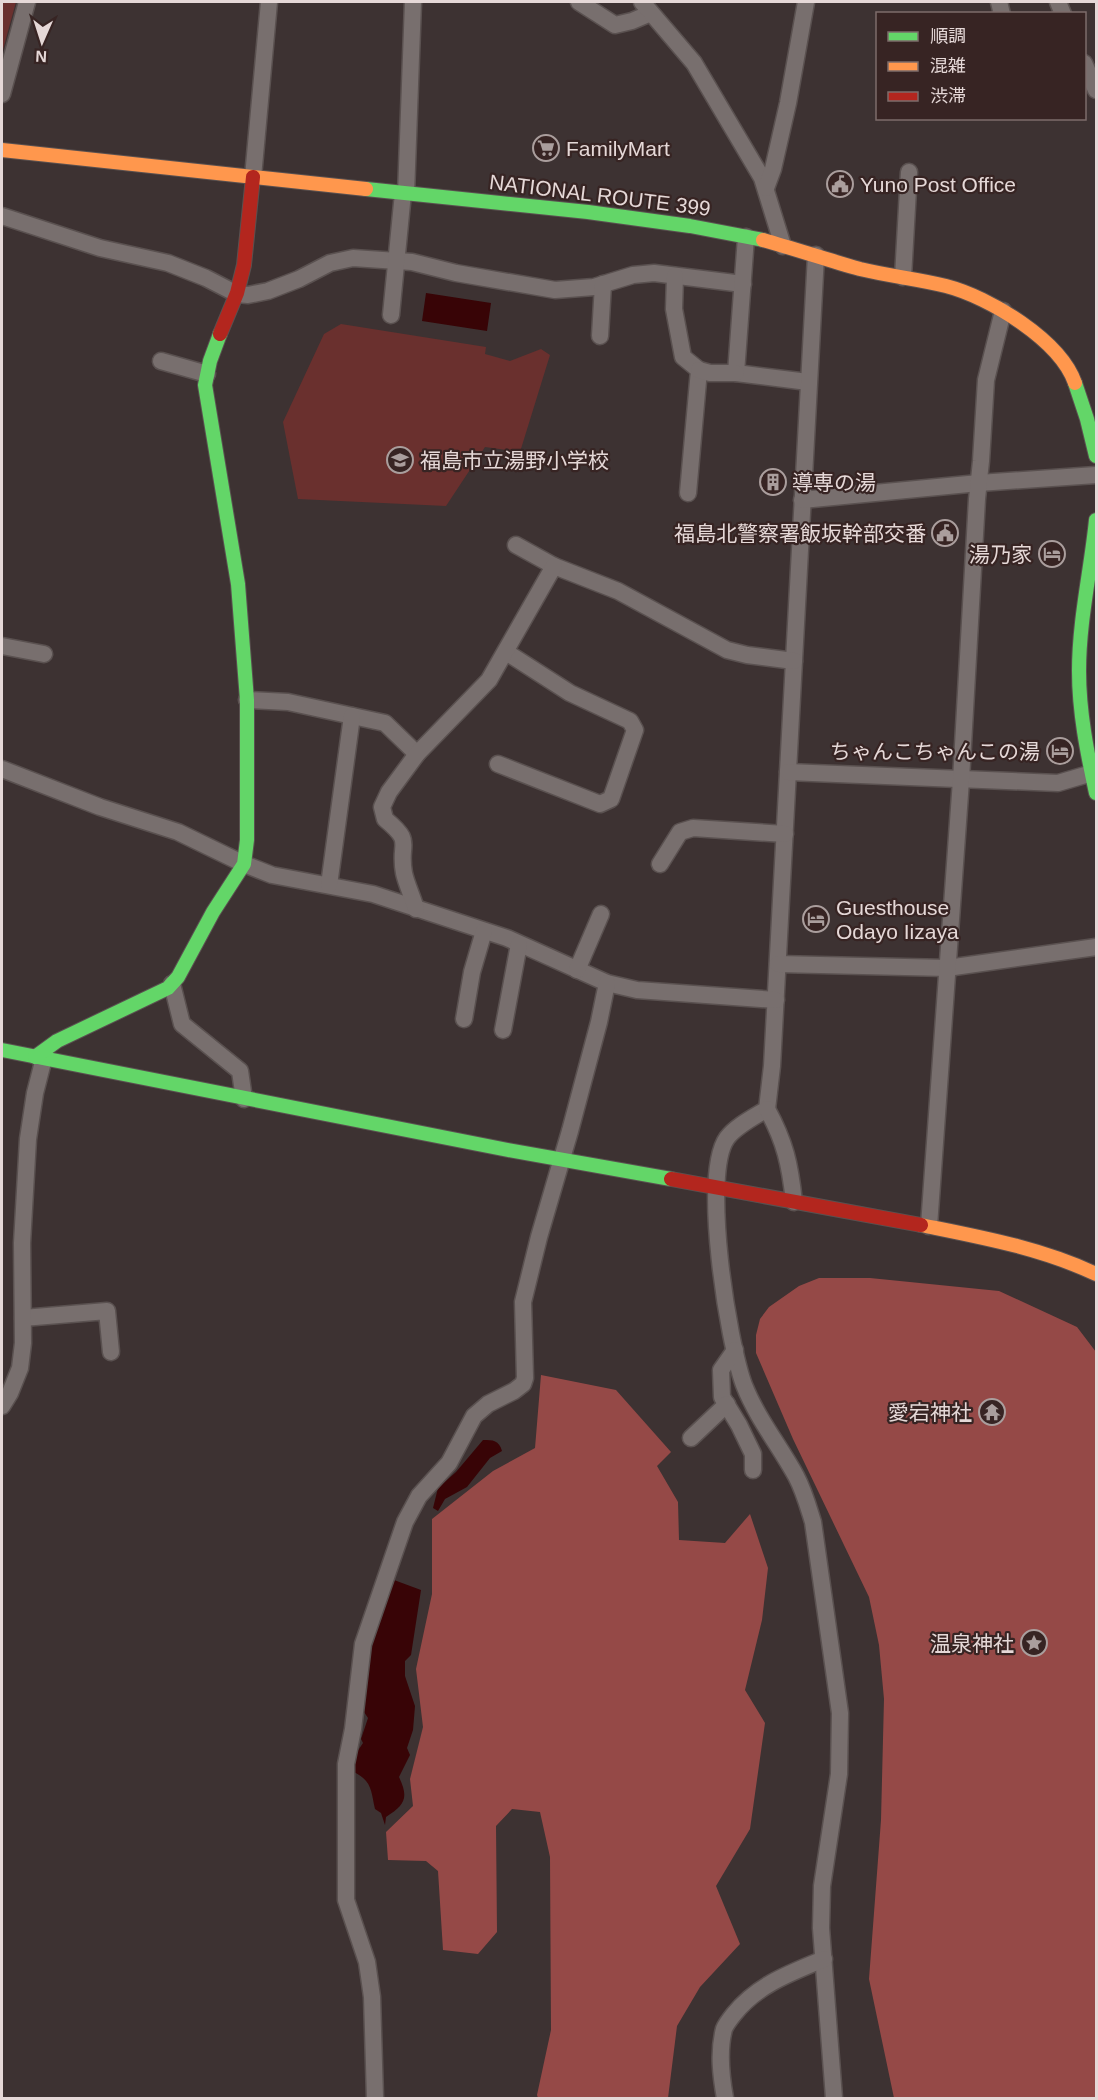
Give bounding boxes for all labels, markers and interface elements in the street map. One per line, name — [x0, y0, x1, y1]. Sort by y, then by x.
north arrow — [12, 12, 72, 72]
legend — [876, 12, 1086, 120]
text: 順調 — [930, 26, 966, 46]
text: N — [35, 48, 47, 65]
text: 混雑 — [930, 56, 966, 76]
text: 渋滞 — [930, 86, 966, 106]
supermarket icon: FamilyMart — [531, 133, 561, 163]
place label: FamilyMart — [566, 137, 670, 160]
public building icon: Yuno Post Office — [825, 169, 855, 199]
street label: NATIONAL ROUTE 399 — [488, 170, 712, 220]
place label: Yuno Post Office — [860, 173, 1016, 196]
school or university icon: 福島市立湯野小学校 — [385, 445, 415, 475]
place label: 福島市立湯野小学校 — [420, 449, 609, 472]
building icon: 導専の湯 — [758, 467, 788, 497]
place label: 導専の湯 — [792, 471, 876, 494]
public building icon: 福島北警察署飯坂幹部交番 — [930, 518, 960, 548]
place label: 福島北警察署飯坂幹部交番 — [674, 522, 926, 545]
hotel icon: 湯乃家 — [1037, 539, 1067, 569]
place label: 湯乃家 — [969, 543, 1032, 566]
hotel icon: ちゃんこちゃんこの湯 — [1045, 736, 1075, 766]
place label: ちゃんこちゃんこの湯 — [830, 740, 1040, 763]
place label: Guesthouse Odayo Iizaya — [836, 896, 959, 943]
hotel icon: Guesthouse Odayo Iizaya — [801, 904, 831, 934]
temple icon: 愛宕神社 — [977, 1397, 1007, 1427]
place label: 愛宕神社 — [888, 1401, 972, 1424]
place icon: 温泉神社 — [1019, 1628, 1049, 1658]
place label: 温泉神社 — [930, 1632, 1014, 1655]

